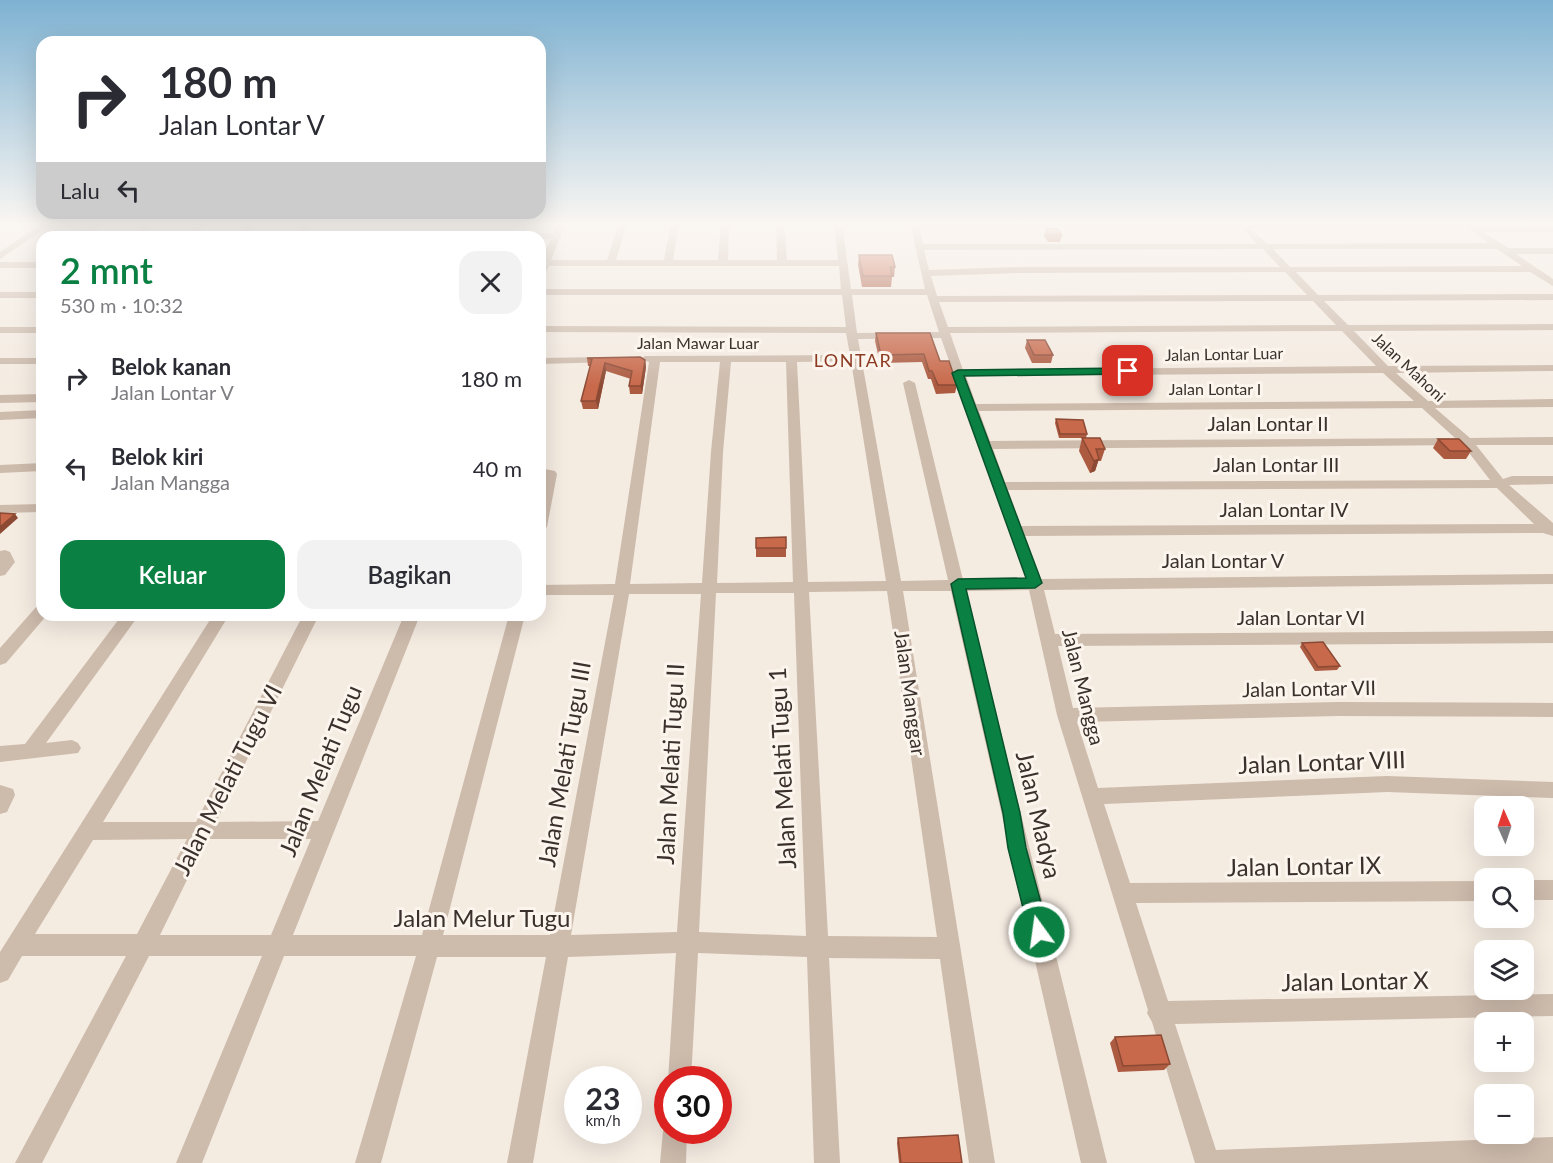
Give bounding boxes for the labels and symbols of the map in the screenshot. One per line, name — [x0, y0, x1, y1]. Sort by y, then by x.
street label: Jalan Mahoni — [1369, 328, 1450, 405]
street label: Jalan Mawar Luar — [637, 333, 759, 352]
street label: Jalan Lontar Luar — [1165, 343, 1284, 364]
pin — [1102, 345, 1153, 396]
district label: LONTAR — [814, 349, 892, 371]
street label: Jalan Lontar I — [1169, 379, 1261, 398]
street label: Jalan Lontar II — [1207, 411, 1329, 435]
street label: Jalan Lontar III — [1213, 452, 1339, 476]
street label: Jalan Lontar IV — [1219, 497, 1349, 521]
street label: Jalan Lontar V — [1162, 548, 1285, 572]
street label: Jalan Lontar VI — [1237, 605, 1365, 629]
street label: Jalan Mangga — [1058, 626, 1110, 747]
street label: Jalan Manggar — [890, 629, 932, 758]
street label: Jalan Melati Tugu III — [531, 659, 596, 869]
street label: Jalan Melati Tugu II — [650, 663, 689, 865]
street label: Jalan Melati Tugu 1 — [762, 666, 801, 870]
street label: Jalan Lontar VII — [1242, 675, 1376, 701]
street label: Jalan Melati Tugu VI — [166, 679, 287, 880]
street label: Jalan Melati Tugu — [272, 681, 367, 860]
street label: Jalan Lontar VIII — [1238, 744, 1406, 779]
street label: Jalan Madya — [1011, 748, 1068, 881]
north arrow — [1474, 796, 1534, 856]
street label: Jalan Lontar IX — [1227, 850, 1382, 881]
position arrow — [1007, 900, 1071, 964]
street label: Jalan Melur Tugu — [394, 903, 570, 932]
street label: Jalan Lontar X — [1281, 965, 1429, 996]
speed limit sign: 30 — [654, 1066, 732, 1144]

